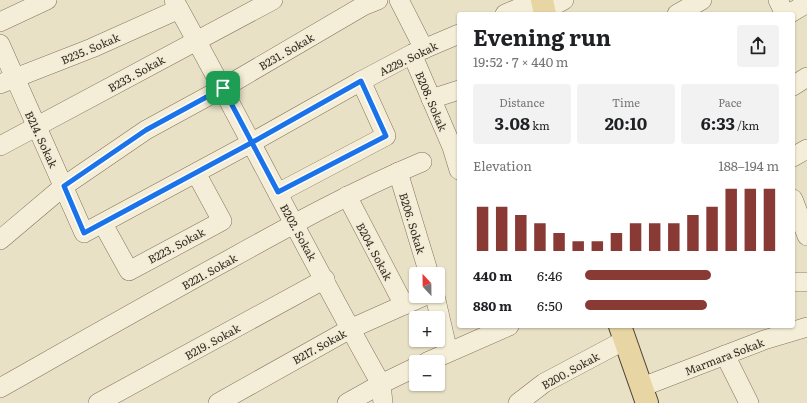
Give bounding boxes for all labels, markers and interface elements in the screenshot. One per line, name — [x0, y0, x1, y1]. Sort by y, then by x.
text: Evening run — [473, 20, 611, 53]
button: share — [737, 25, 779, 67]
street label: B235. Sokak — [58, 28, 122, 68]
street label: B231. Sokak — [255, 29, 317, 73]
street label: A229. Sokak — [376, 37, 440, 79]
street label: B233. Sokak — [105, 51, 167, 95]
text: 19:52 · 7 × 440 m — [473, 52, 568, 71]
street label: B208. Sokak — [412, 69, 452, 134]
pin — [206, 71, 240, 105]
icon: arrive — [212, 77, 234, 99]
text: Distance — [499, 94, 545, 110]
text: Time — [612, 94, 640, 110]
text: Pace — [718, 94, 742, 110]
street label: B214. Sokak — [22, 108, 62, 170]
text: 3.08 — [494, 110, 530, 135]
text: 20:10 — [605, 110, 647, 135]
text: 6:33 — [701, 110, 735, 135]
text: km — [530, 117, 550, 133]
text: /km — [735, 117, 759, 133]
text: Elevation — [473, 156, 532, 175]
text: 188–194 m — [718, 156, 779, 175]
street label: B206. Sokak — [396, 190, 430, 256]
street label: B202. Sokak — [277, 201, 321, 264]
street label: B204. Sokak — [353, 219, 397, 283]
street label: B223. Sokak — [145, 223, 208, 267]
street label: B221. Sokak — [178, 249, 240, 293]
text: 440 m — [473, 266, 512, 285]
text: 6:46 — [537, 266, 562, 285]
north arrow — [409, 267, 445, 303]
map controls — [409, 267, 445, 391]
text: 880 m — [473, 296, 512, 315]
text: 6:50 — [537, 296, 562, 315]
button: + — [409, 311, 445, 347]
street label: B219. Sokak — [181, 319, 243, 363]
street label: B217. Sokak — [289, 324, 349, 367]
street label: Marmara Sokak — [682, 333, 766, 378]
street label: B200. Sokak — [538, 347, 602, 392]
button: − — [409, 355, 445, 391]

